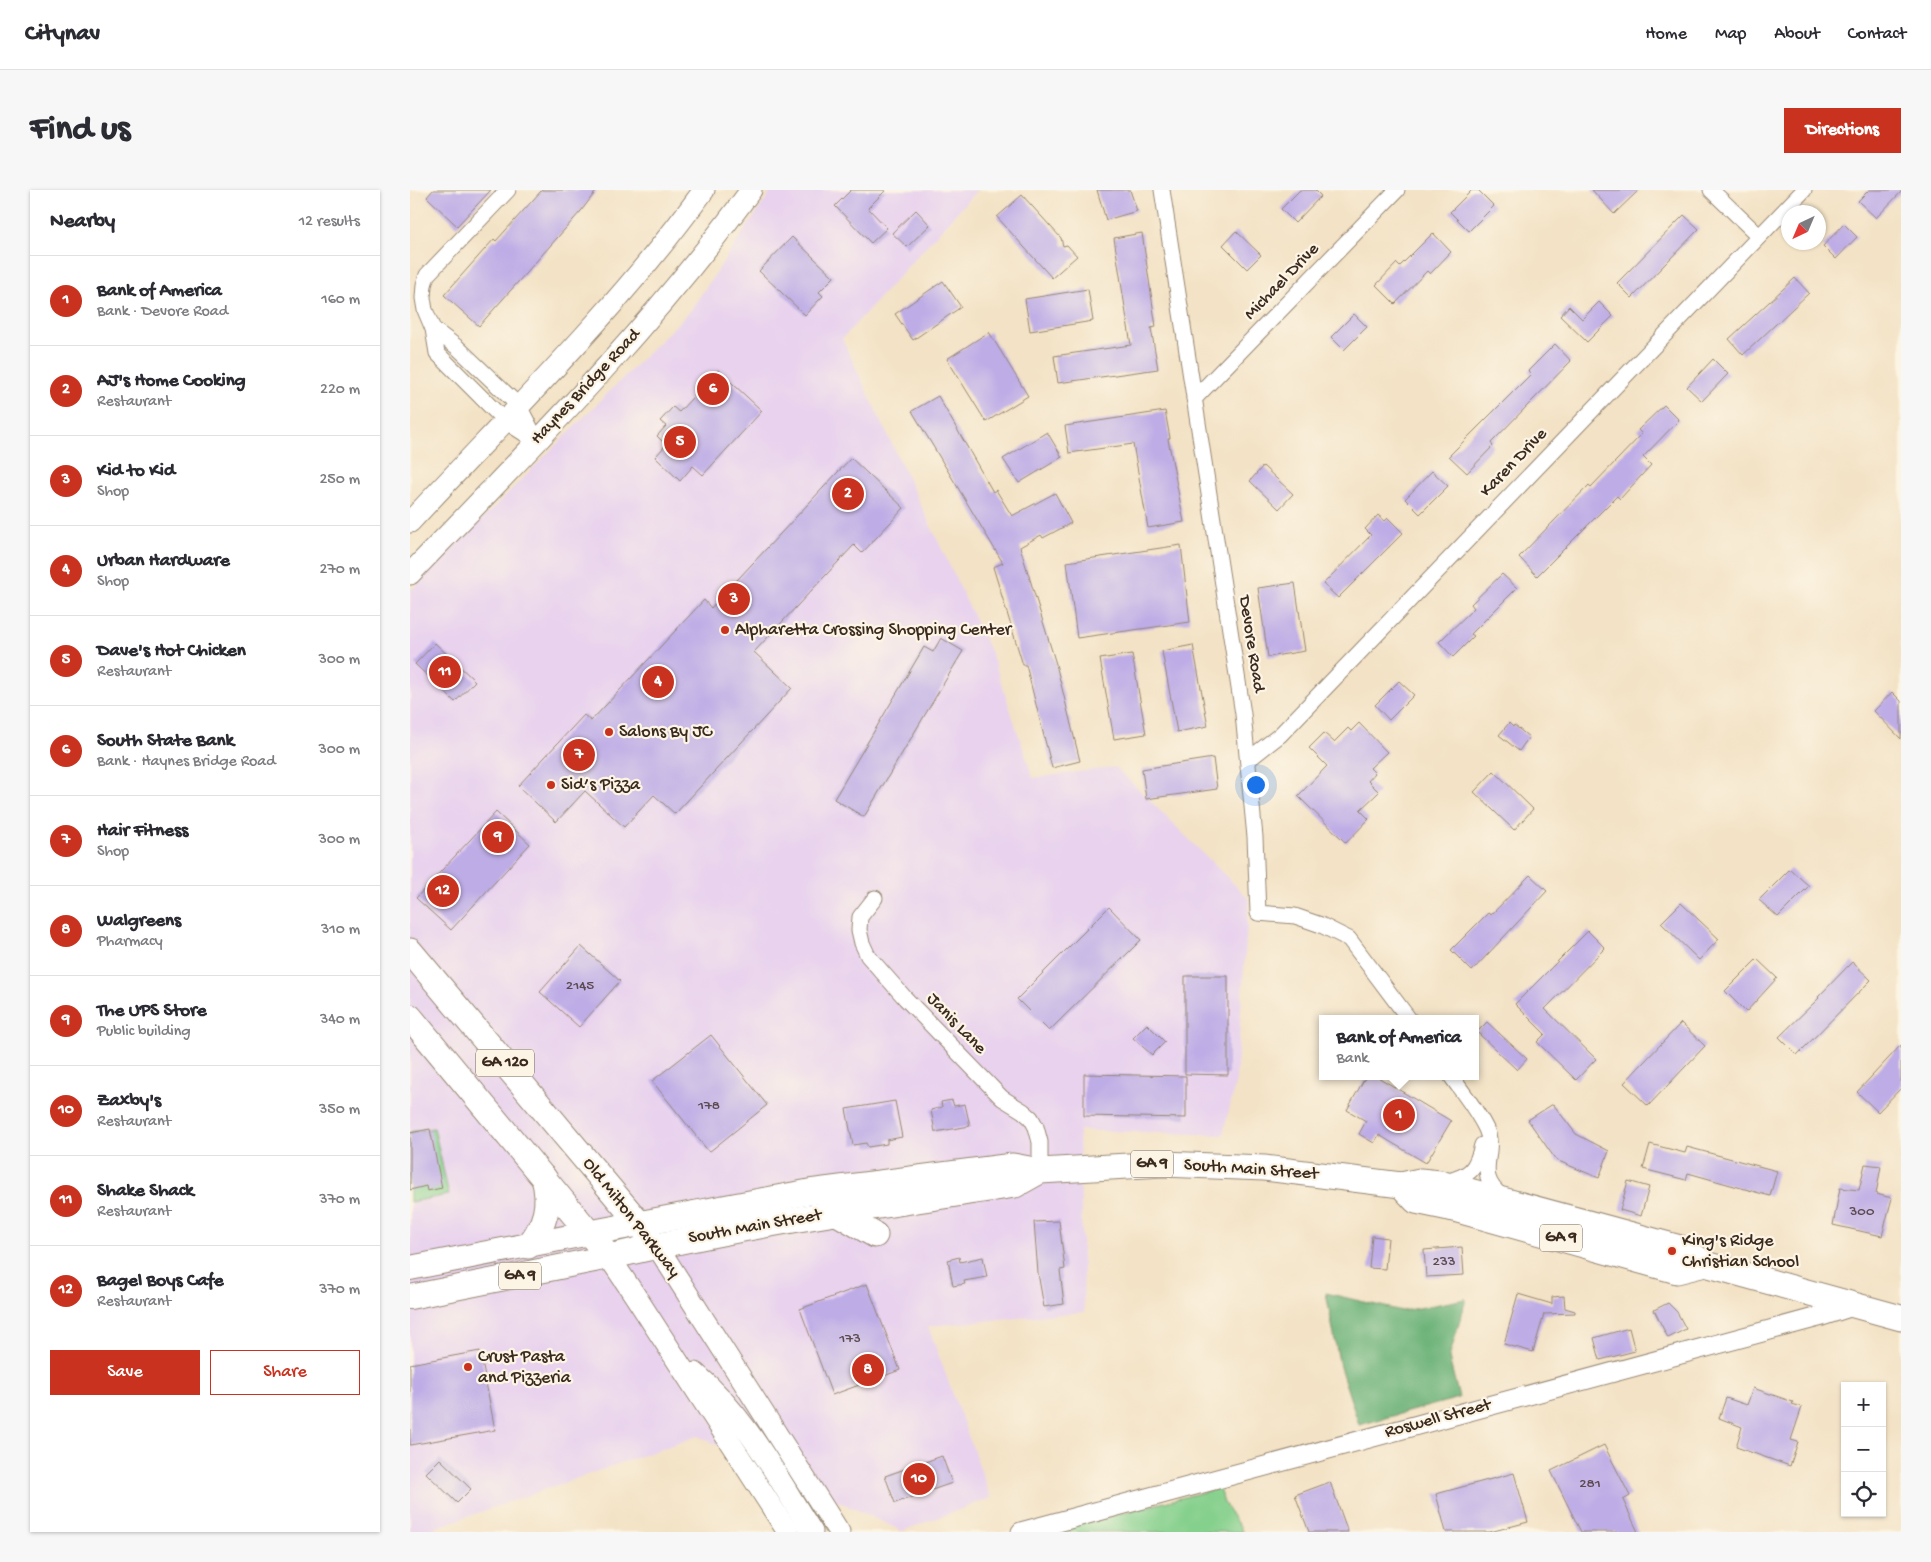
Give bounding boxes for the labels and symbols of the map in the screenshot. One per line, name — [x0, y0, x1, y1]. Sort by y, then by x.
north arrow — [1781, 205, 1826, 250]
street label: Michael Drive — [1240, 239, 1324, 325]
street label: Haynes Bridge Road — [527, 324, 646, 449]
pin: 6 — [697, 370, 729, 408]
pin: 5 — [664, 423, 696, 461]
street label: Karen Drive — [1476, 424, 1552, 502]
pin: 2 — [832, 475, 864, 513]
pin: 3 — [718, 580, 750, 618]
street label: Devore Road — [1233, 593, 1269, 695]
place label: Alpharetta Crossing Shopping Center — [735, 620, 1013, 641]
marker: Alpharetta Crossing Shopping Center — [719, 624, 731, 636]
pin: 11 — [429, 653, 461, 691]
pin: 4 — [642, 663, 674, 701]
place label: Salons By JC — [619, 722, 713, 743]
marker: Salons By JC — [603, 726, 615, 738]
pin: 7 — [563, 736, 595, 774]
your location — [1243, 772, 1269, 798]
place label: Sid’s Pizza — [561, 775, 641, 796]
marker: Sid’s Pizza — [545, 779, 557, 791]
pin: 9 — [482, 818, 514, 856]
pin: 12 — [427, 872, 459, 910]
house number: 2145 — [566, 977, 594, 995]
street label: Janis Lane — [922, 989, 991, 1060]
road number: GA 120 — [476, 1050, 534, 1076]
pin: 1 — [1383, 1096, 1415, 1134]
house number: 178 — [697, 1097, 720, 1115]
road number: GA 9 — [1131, 1151, 1173, 1178]
street label: Old Milton Parkway — [578, 1154, 684, 1282]
street label: South Main Street — [1183, 1155, 1321, 1185]
house number: 300 — [1849, 1203, 1875, 1221]
street label: South Main Street — [687, 1205, 825, 1249]
road number: GA 9 — [1540, 1224, 1582, 1252]
place label: King's Ridge Christian School — [1682, 1231, 1799, 1273]
marker: King's Ridge Christian School — [1666, 1245, 1678, 1257]
house number: 233 — [1433, 1253, 1456, 1271]
road number: GA 9 — [499, 1262, 541, 1290]
house number: 173 — [838, 1330, 861, 1348]
place label: Crust Pasta and Pizzeria — [478, 1347, 572, 1389]
pin: 8 — [852, 1351, 884, 1389]
marker: Crust Pasta and Pizzeria — [462, 1361, 474, 1373]
street label: Roswell Street — [1383, 1394, 1495, 1443]
pin: 10 — [903, 1460, 935, 1498]
house number: 281 — [1579, 1475, 1601, 1493]

